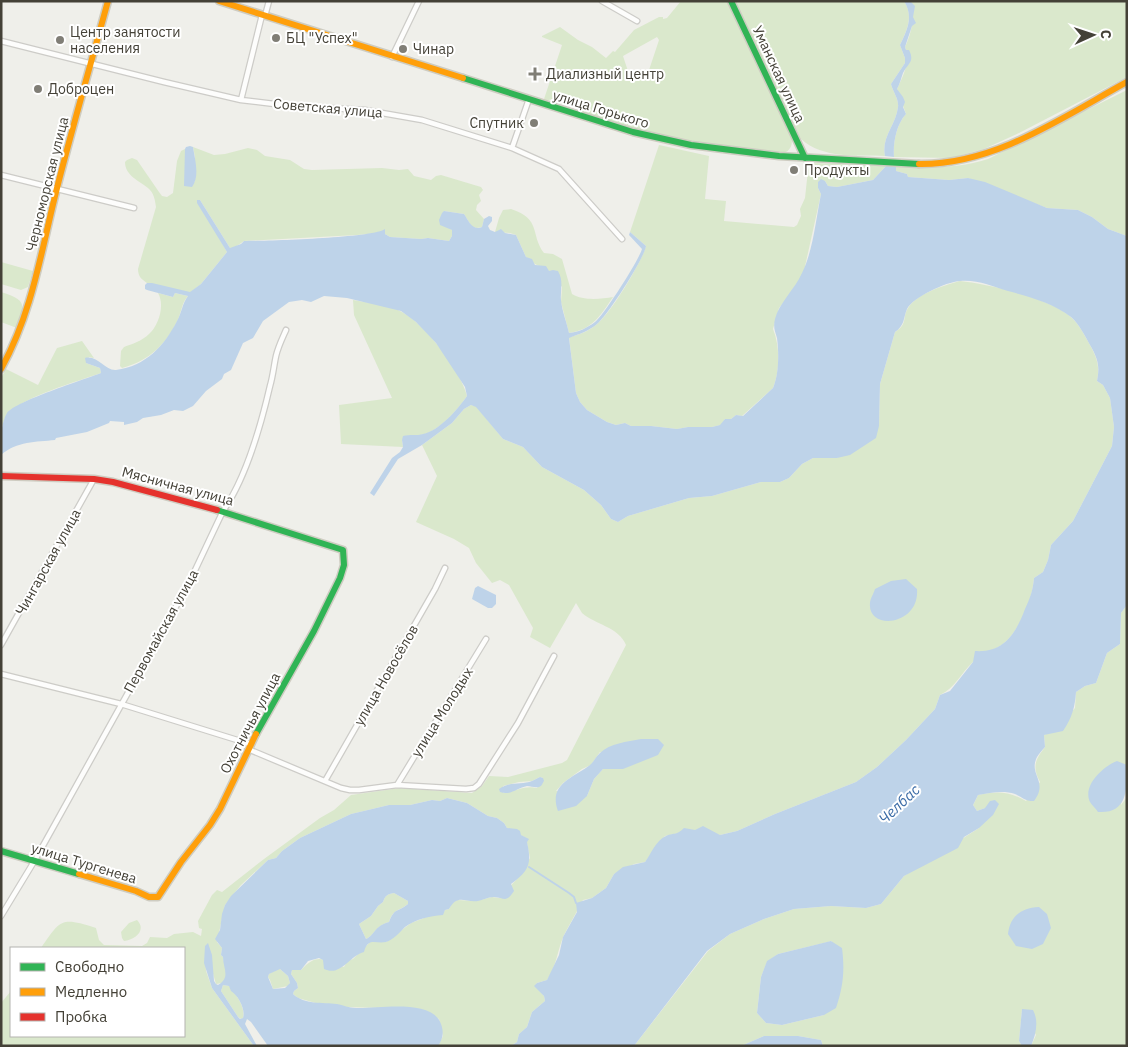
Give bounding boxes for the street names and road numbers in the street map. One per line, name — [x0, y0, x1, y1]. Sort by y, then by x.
street label: Уманская улица — [749, 23, 810, 126]
street label: улица Горького — [551, 86, 652, 132]
street label: Советская улица — [272, 94, 384, 122]
street label: Черноморская улица — [22, 114, 73, 253]
street label: Мясничная улица — [120, 462, 236, 510]
street label: Чингарская улица — [11, 505, 85, 618]
street label: Первомайская улица — [120, 566, 203, 696]
street label: улица Новосёлов — [350, 621, 422, 729]
street label: улица Молодых — [407, 664, 477, 760]
street label: Охотничья улица — [216, 669, 284, 777]
street label: улица Тургенева — [29, 838, 139, 888]

